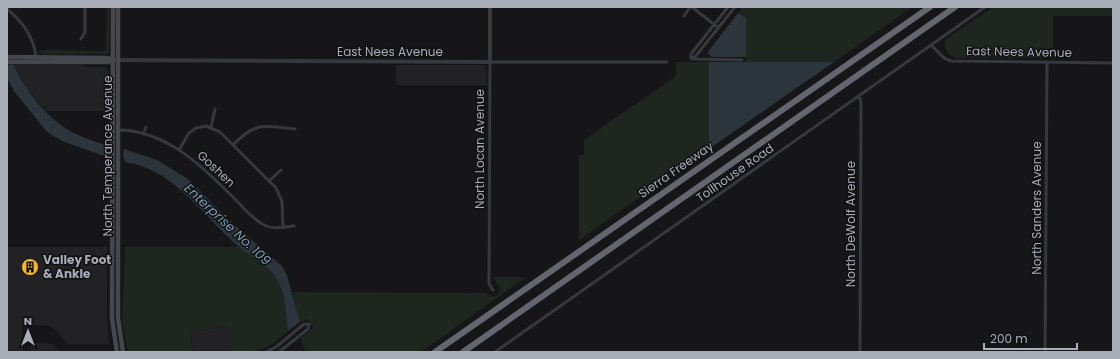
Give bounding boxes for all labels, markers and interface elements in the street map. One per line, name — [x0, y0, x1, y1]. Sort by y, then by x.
street label: East Nees Avenue — [966, 42, 1072, 61]
street label: East Nees Avenue — [337, 43, 443, 60]
street label: North Temperance Avenue — [99, 76, 116, 236]
street label: North Locan Avenue — [471, 89, 488, 209]
street label: Sierra Freeway — [635, 137, 717, 202]
street label: Tollhouse Road — [692, 139, 777, 206]
street label: North Sanders Avenue — [1028, 141, 1045, 275]
street label: Goshen — [194, 147, 239, 191]
street label: North DeWolf Avenue — [842, 161, 859, 287]
water label: Enterprise No. 109 — [180, 179, 275, 270]
place label: Valley Foot & Ankle — [43, 251, 111, 282]
building icon: Valley Foot & Ankle — [20, 257, 40, 277]
north arrow — [8, 311, 48, 351]
text: N — [24, 313, 32, 329]
scale bar — [984, 325, 1077, 351]
text: 200 m — [990, 330, 1028, 347]

